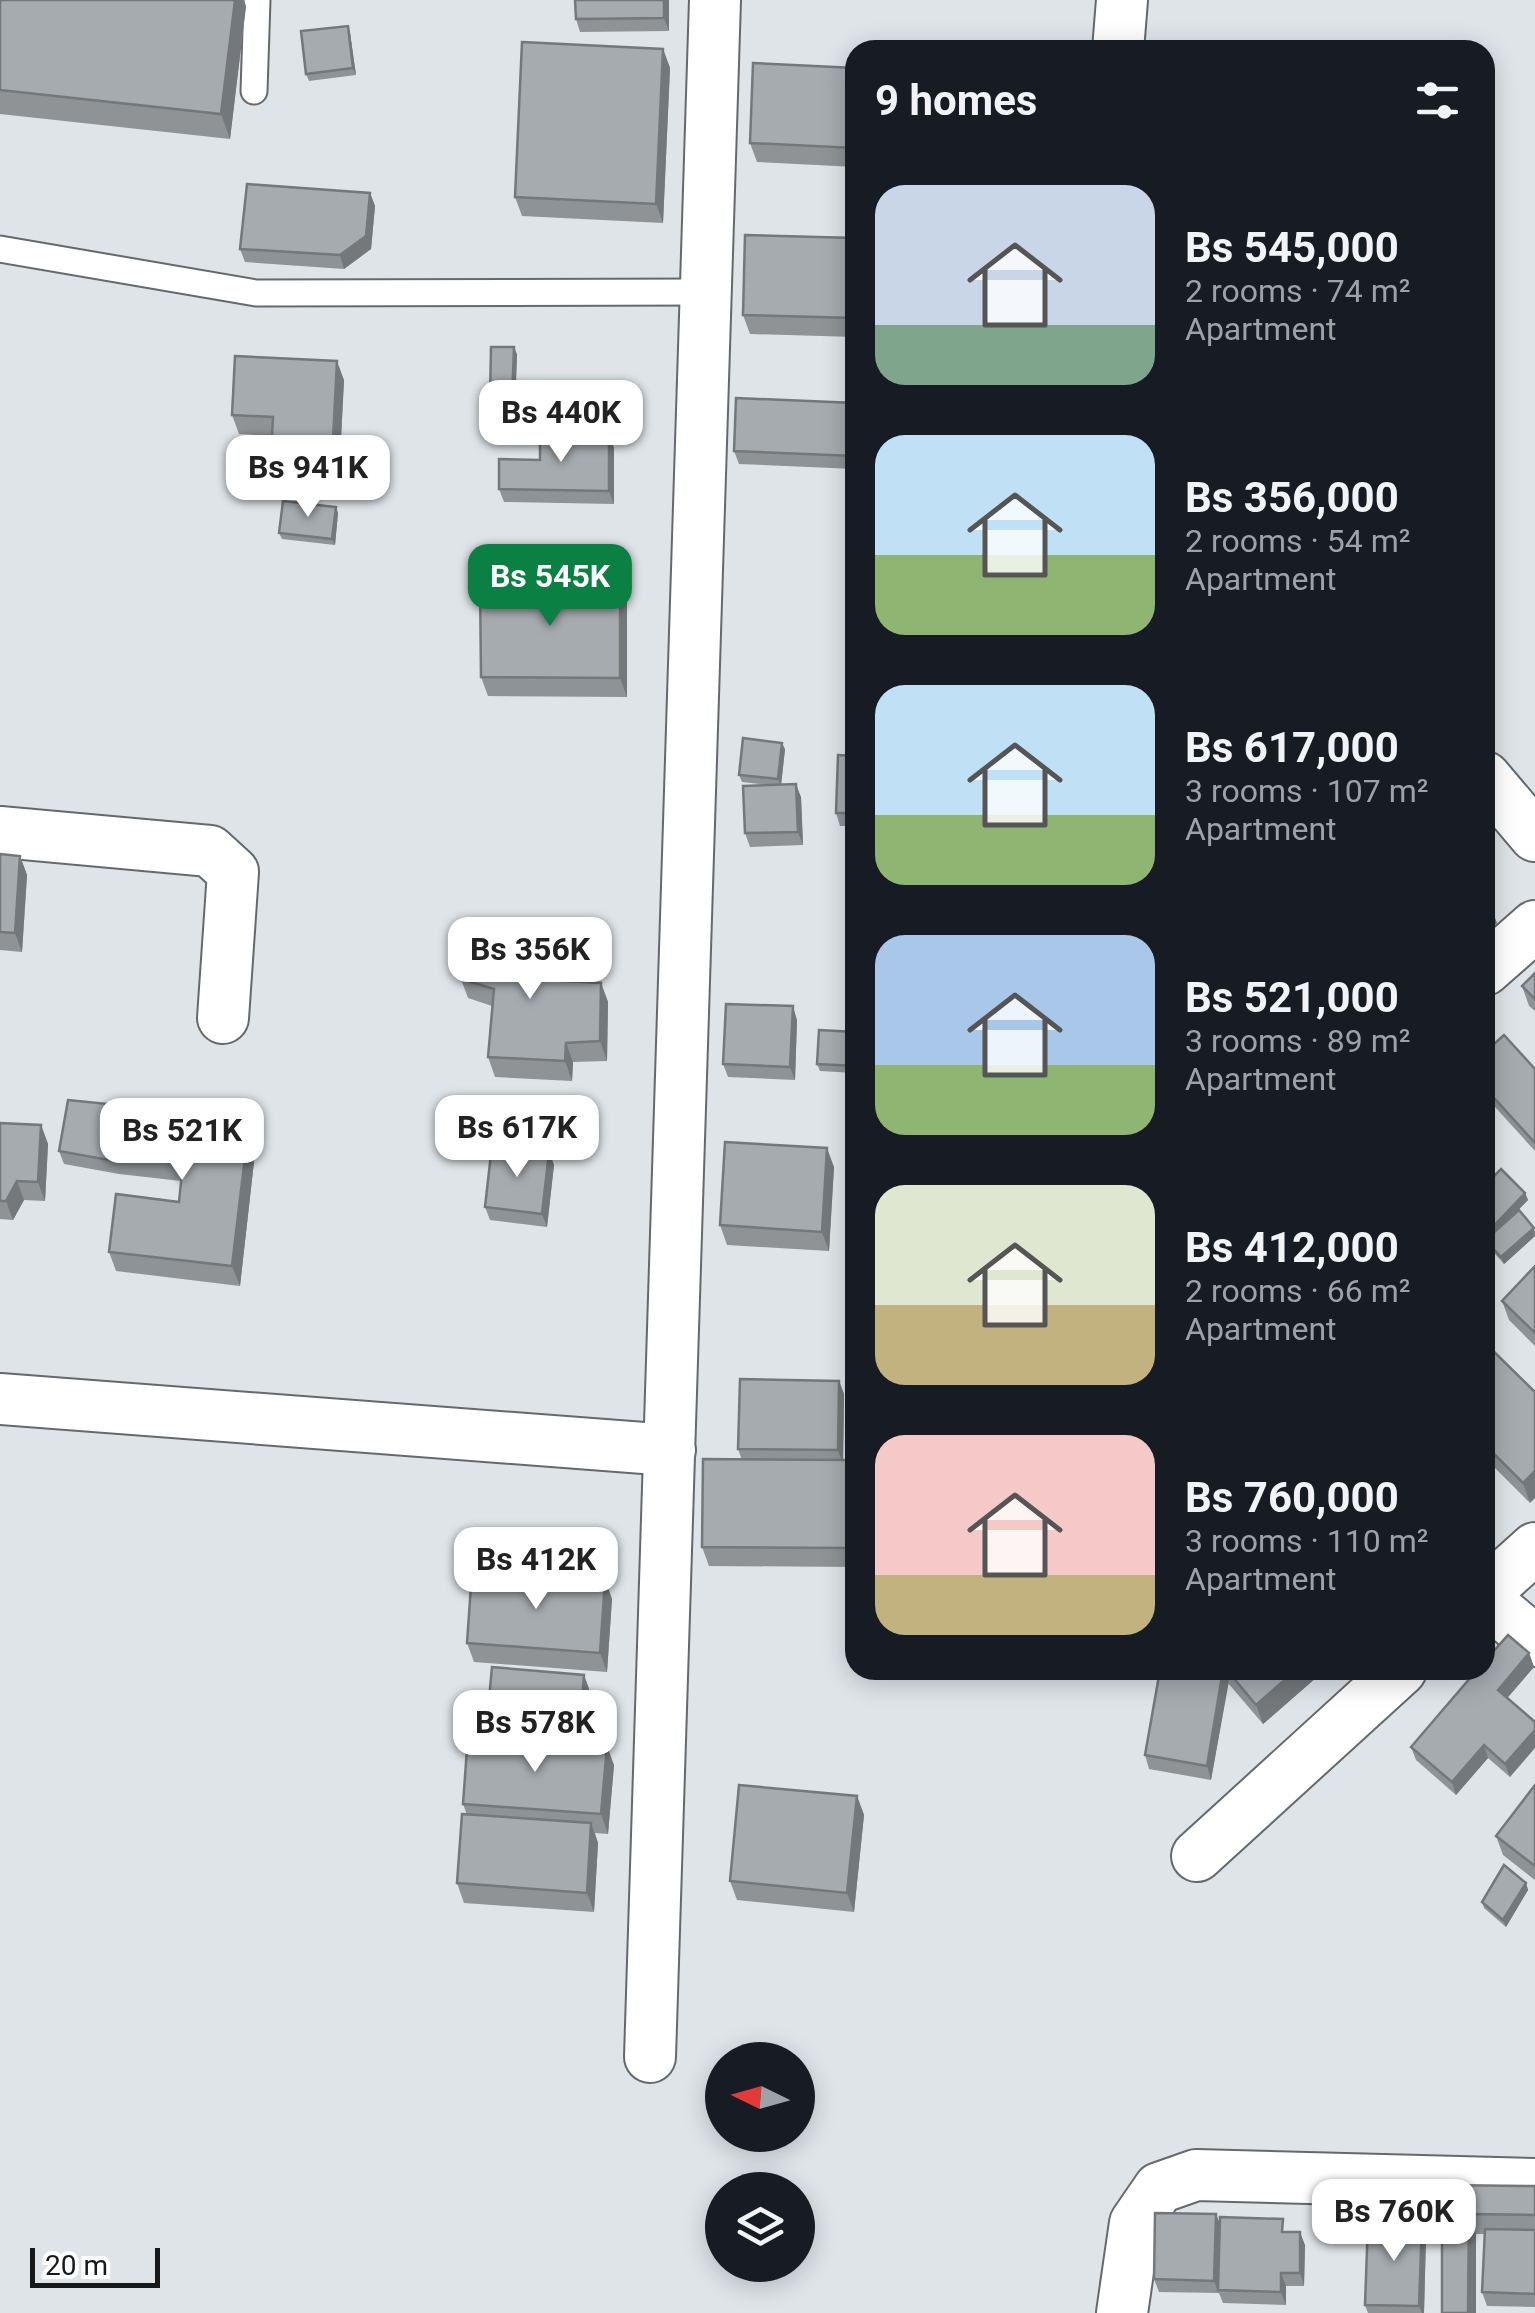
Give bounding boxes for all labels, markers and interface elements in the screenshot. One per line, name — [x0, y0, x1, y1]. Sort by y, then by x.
icon: filters — [1410, 73, 1465, 128]
text: 9 homes — [875, 76, 1037, 125]
text: Bs 545,000 — [1185, 223, 1399, 272]
icon: home — [955, 225, 1075, 345]
text: 2 rooms · 74 m² — [1185, 272, 1410, 310]
text: Apartment — [1185, 310, 1337, 348]
pin: Bs 440K — [469, 380, 653, 465]
text: Bs 440K — [501, 393, 621, 431]
pin: Bs 941K — [216, 435, 400, 520]
text: Bs 941K — [248, 448, 368, 486]
text: Bs 356,000 — [1185, 473, 1399, 522]
icon: home — [955, 475, 1075, 595]
text: 2 rooms · 54 m² — [1185, 522, 1410, 560]
pin: Bs 545K — [458, 544, 642, 629]
text: Bs 545K — [490, 557, 610, 595]
text: Apartment — [1185, 560, 1337, 598]
text: Bs 617,000 — [1185, 723, 1399, 772]
icon: home — [955, 725, 1075, 845]
text: 3 rooms · 107 m² — [1185, 772, 1428, 810]
text: Apartment — [1185, 810, 1337, 848]
pin: Bs 356K — [438, 917, 622, 1002]
text: Bs 356K — [470, 930, 590, 968]
text: Bs 521,000 — [1185, 973, 1399, 1022]
icon: home — [955, 975, 1075, 1095]
text: 3 rooms · 89 m² — [1185, 1022, 1410, 1060]
text: Apartment — [1185, 1060, 1337, 1098]
pin: Bs 617K — [425, 1095, 609, 1180]
pin: Bs 521K — [90, 1098, 274, 1183]
text: Bs 617K — [457, 1108, 577, 1146]
text: Bs 521K — [122, 1111, 242, 1149]
text: Bs 412,000 — [1185, 1223, 1399, 1272]
icon: home — [955, 1225, 1075, 1345]
text: 2 rooms · 66 m² — [1185, 1272, 1410, 1310]
text: Apartment — [1185, 1310, 1337, 1348]
text: Bs 760,000 — [1185, 1473, 1399, 1522]
icon: home — [955, 1475, 1075, 1595]
text: 3 rooms · 110 m² — [1185, 1522, 1428, 1560]
pin: Bs 412K — [444, 1527, 628, 1612]
text: Bs 412K — [476, 1540, 596, 1578]
text: Apartment — [1185, 1560, 1337, 1598]
pin: Bs 578K — [443, 1690, 627, 1775]
text: Bs 578K — [475, 1703, 595, 1741]
north arrow — [705, 2042, 815, 2152]
map controls — [705, 2042, 815, 2282]
button: layers — [705, 2172, 815, 2282]
pin: Bs 760K — [1302, 2179, 1486, 2264]
text: Bs 760K — [1334, 2192, 1454, 2230]
scale bar — [30, 2243, 160, 2288]
text: 20 m — [45, 2249, 108, 2282]

